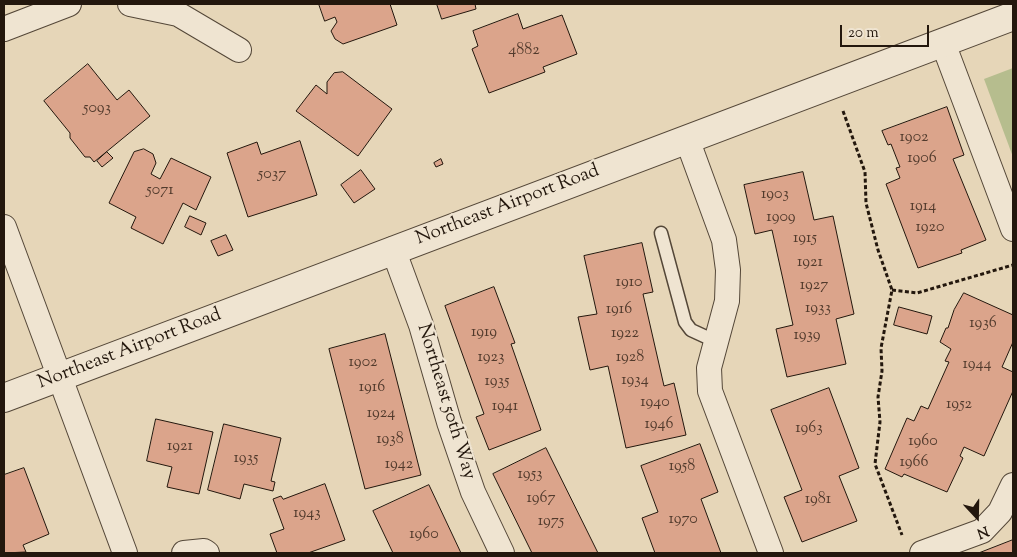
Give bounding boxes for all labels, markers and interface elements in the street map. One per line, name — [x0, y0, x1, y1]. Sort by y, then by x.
scale bar — [842, 15, 931, 47]
text: 20 m — [848, 23, 879, 44]
house number: 4882 — [508, 41, 540, 61]
house number: 5093 — [83, 99, 111, 119]
house number: 1902 — [900, 128, 928, 148]
house number: 1906 — [907, 149, 937, 169]
street label: Northeast Airport Road — [413, 160, 603, 252]
house number: 5037 — [258, 165, 286, 185]
house number: 5071 — [146, 181, 174, 201]
house number: 1903 — [761, 185, 789, 205]
house number: 1914 — [910, 197, 936, 217]
house number: 1909 — [766, 208, 796, 228]
house number: 1920 — [915, 218, 945, 238]
house number: 1915 — [793, 229, 817, 249]
house number: 1921 — [797, 253, 823, 273]
house number: 1910 — [616, 273, 642, 293]
house number: 1927 — [800, 276, 828, 296]
house number: 1933 — [805, 299, 831, 319]
house number: 1916 — [606, 300, 632, 320]
street label: Northeast Airport Road — [35, 304, 225, 396]
house number: 1936 — [969, 314, 997, 334]
street label: Northeast 50th Way — [410, 321, 480, 483]
house number: 1919 — [471, 323, 497, 343]
house number: 1922 — [611, 324, 639, 344]
house number: 1939 — [793, 326, 821, 346]
house number: 1923 — [477, 348, 505, 368]
house number: 1928 — [616, 348, 644, 368]
house number: 1902 — [349, 353, 377, 373]
house number: 1944 — [962, 355, 992, 375]
house number: 1934 — [621, 371, 649, 391]
house number: 1935 — [485, 372, 509, 392]
house number: 1916 — [359, 378, 385, 398]
house number: 1940 — [640, 393, 670, 413]
house number: 1952 — [946, 395, 972, 415]
house number: 1941 — [492, 397, 518, 417]
house number: 1924 — [367, 404, 395, 424]
house number: 1946 — [645, 415, 673, 435]
house number: 1963 — [795, 419, 823, 439]
house number: 1938 — [376, 430, 404, 450]
house number: 1960 — [908, 432, 938, 452]
house number: 1921 — [167, 437, 193, 457]
house number: 1935 — [234, 449, 258, 469]
house number: 1966 — [900, 453, 928, 473]
house number: 1942 — [385, 455, 413, 475]
house number: 1958 — [669, 457, 695, 477]
house number: 1953 — [517, 465, 543, 485]
house number: 1967 — [526, 489, 556, 509]
house number: 1981 — [805, 490, 831, 510]
north arrow — [952, 492, 1002, 542]
house number: 1943 — [293, 504, 321, 524]
house number: 1970 — [668, 510, 698, 530]
house number: 1975 — [538, 512, 564, 532]
text: N — [974, 520, 991, 542]
house number: 1960 — [409, 525, 439, 545]

